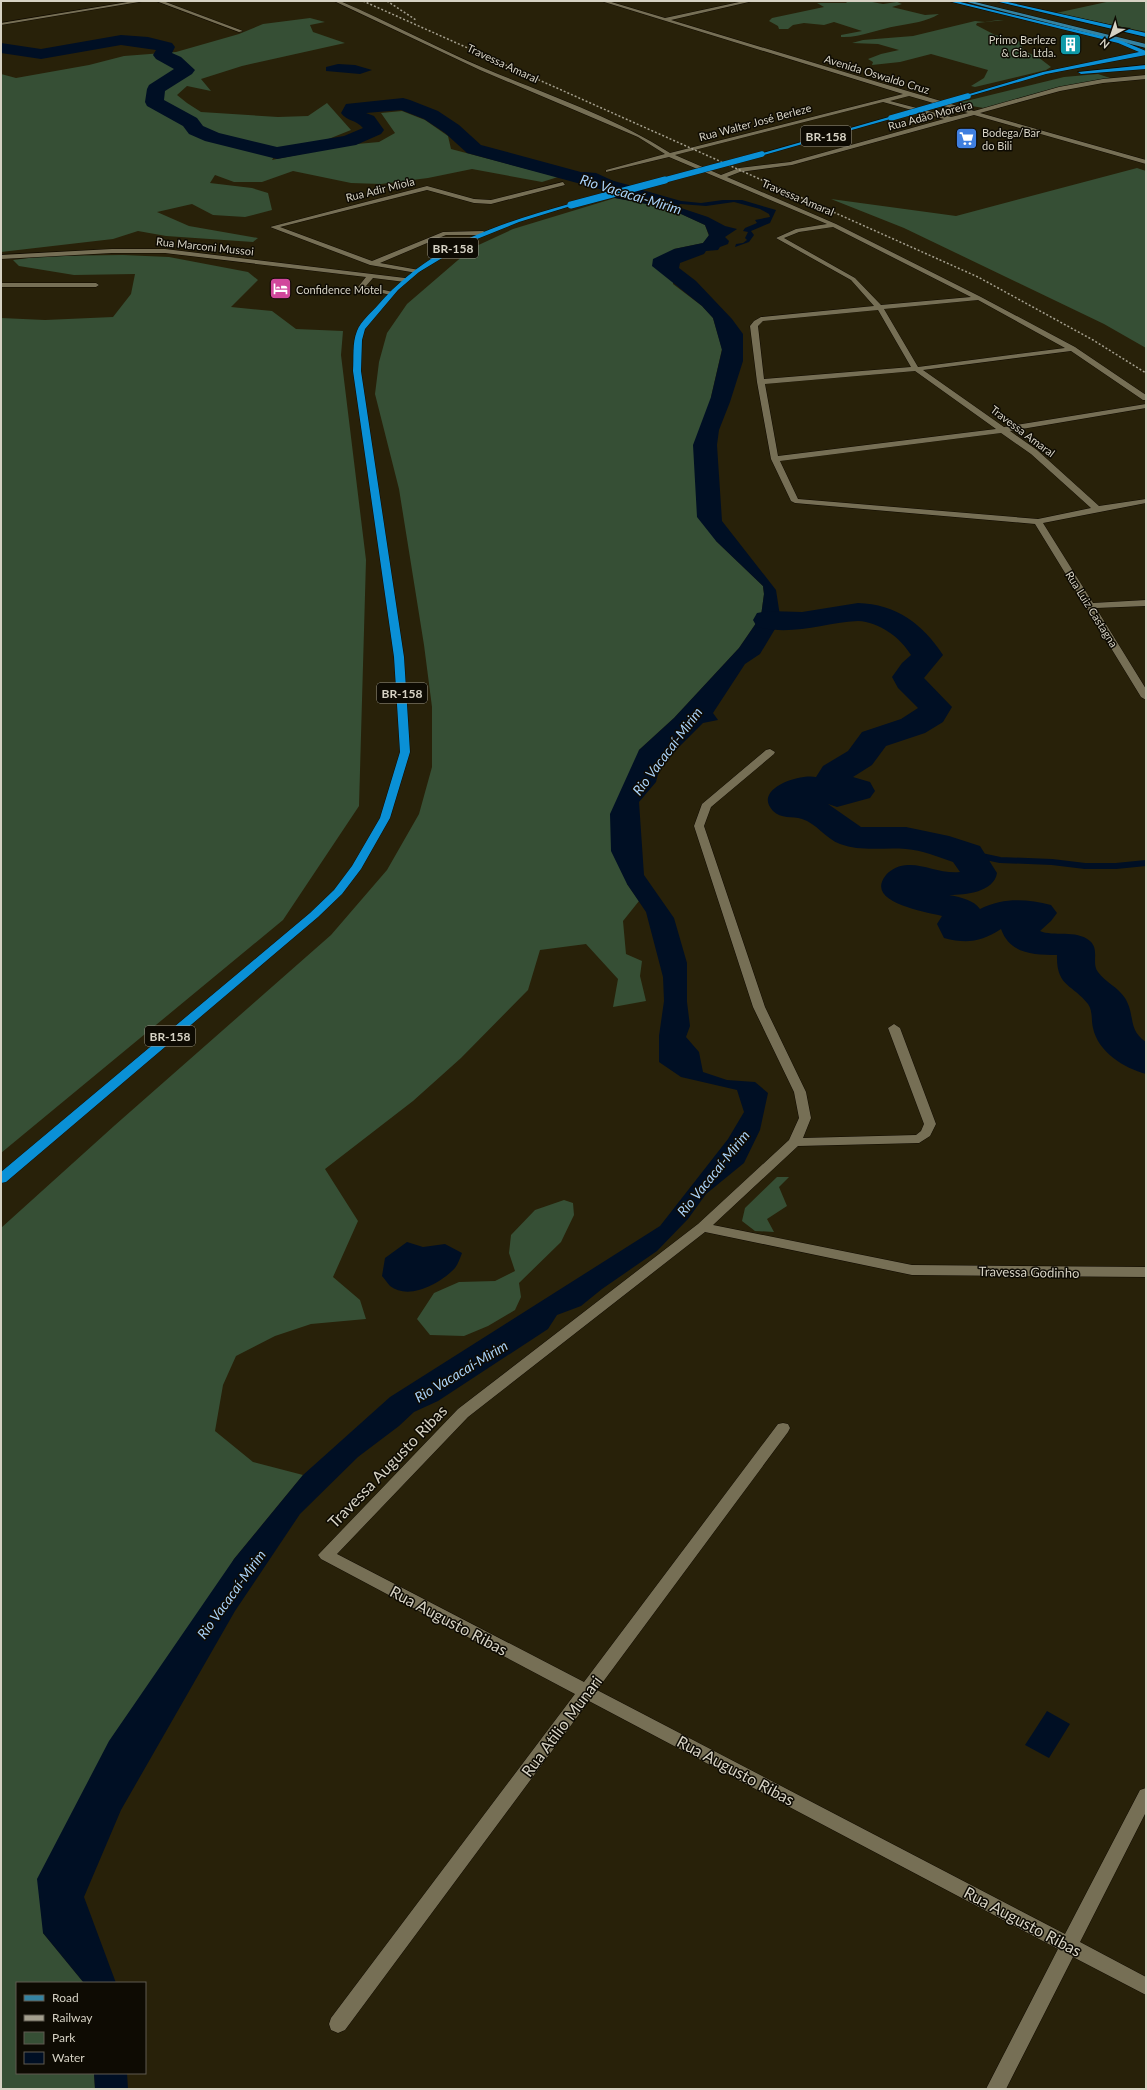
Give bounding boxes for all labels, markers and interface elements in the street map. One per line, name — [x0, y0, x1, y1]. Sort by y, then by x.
north arrow — [1091, 16, 1131, 56]
building icon: Primo Berleze & Cia. Ltda. — [1058, 32, 1084, 58]
place label: Primo Berleze & Cia. Ltda. — [989, 33, 1056, 59]
text: N — [1097, 36, 1112, 52]
street label: Travessa Amaral — [465, 41, 541, 85]
street label: Avenida Oswaldo Cruz — [823, 52, 931, 96]
street label: Rua Adão Moreira — [886, 98, 974, 132]
street label: Rua Walter José Berleze — [697, 101, 813, 143]
supermarket icon: Bodega/Bar do Bili — [954, 125, 980, 151]
road number: BR-158 — [801, 126, 851, 146]
place label: Bodega/Bar do Bili — [982, 126, 1040, 152]
water label: Rio Vacacaí-Mirim — [578, 170, 684, 218]
street label: Rua Adir Miola — [344, 174, 416, 204]
street label: Travessa Amaral — [760, 176, 836, 218]
street label: Rua Marconi Mussoi — [156, 234, 255, 258]
road number: BR-158 — [428, 238, 478, 258]
hotel icon: Confidence Motel — [267, 276, 293, 302]
place label: Confidence Motel — [296, 283, 382, 296]
street label: Travessa Amaral — [988, 403, 1058, 459]
street label: Rua Luiz Castagna — [1063, 569, 1121, 649]
road number: BR-158 — [377, 683, 427, 703]
water label: Rio Vacacaí-Mirim — [628, 704, 706, 798]
road number: BR-158 — [145, 1026, 195, 1046]
water label: Rio Vacacaí-Mirim — [673, 1127, 753, 1219]
street label: Travessa Godinho — [979, 1263, 1079, 1281]
water label: Rio Vacacaí-Mirim — [411, 1337, 511, 1405]
street label: Travessa Augusto Ribas — [323, 1401, 451, 1531]
water label: Rio Vacacaí-Mirim — [193, 1546, 269, 1642]
street label: Rua Augusto Ribas — [387, 1581, 511, 1659]
street label: Rua Atilio Munari — [517, 1672, 605, 1780]
street label: Rua Augusto Ribas — [674, 1731, 798, 1809]
street label: Rua Augusto Ribas — [961, 1882, 1085, 1960]
legend — [16, 1982, 146, 2074]
text: Road — [52, 1990, 79, 2005]
text: Railway — [52, 2010, 93, 2025]
text: Park — [52, 2030, 76, 2045]
text: Water — [52, 2050, 85, 2065]

